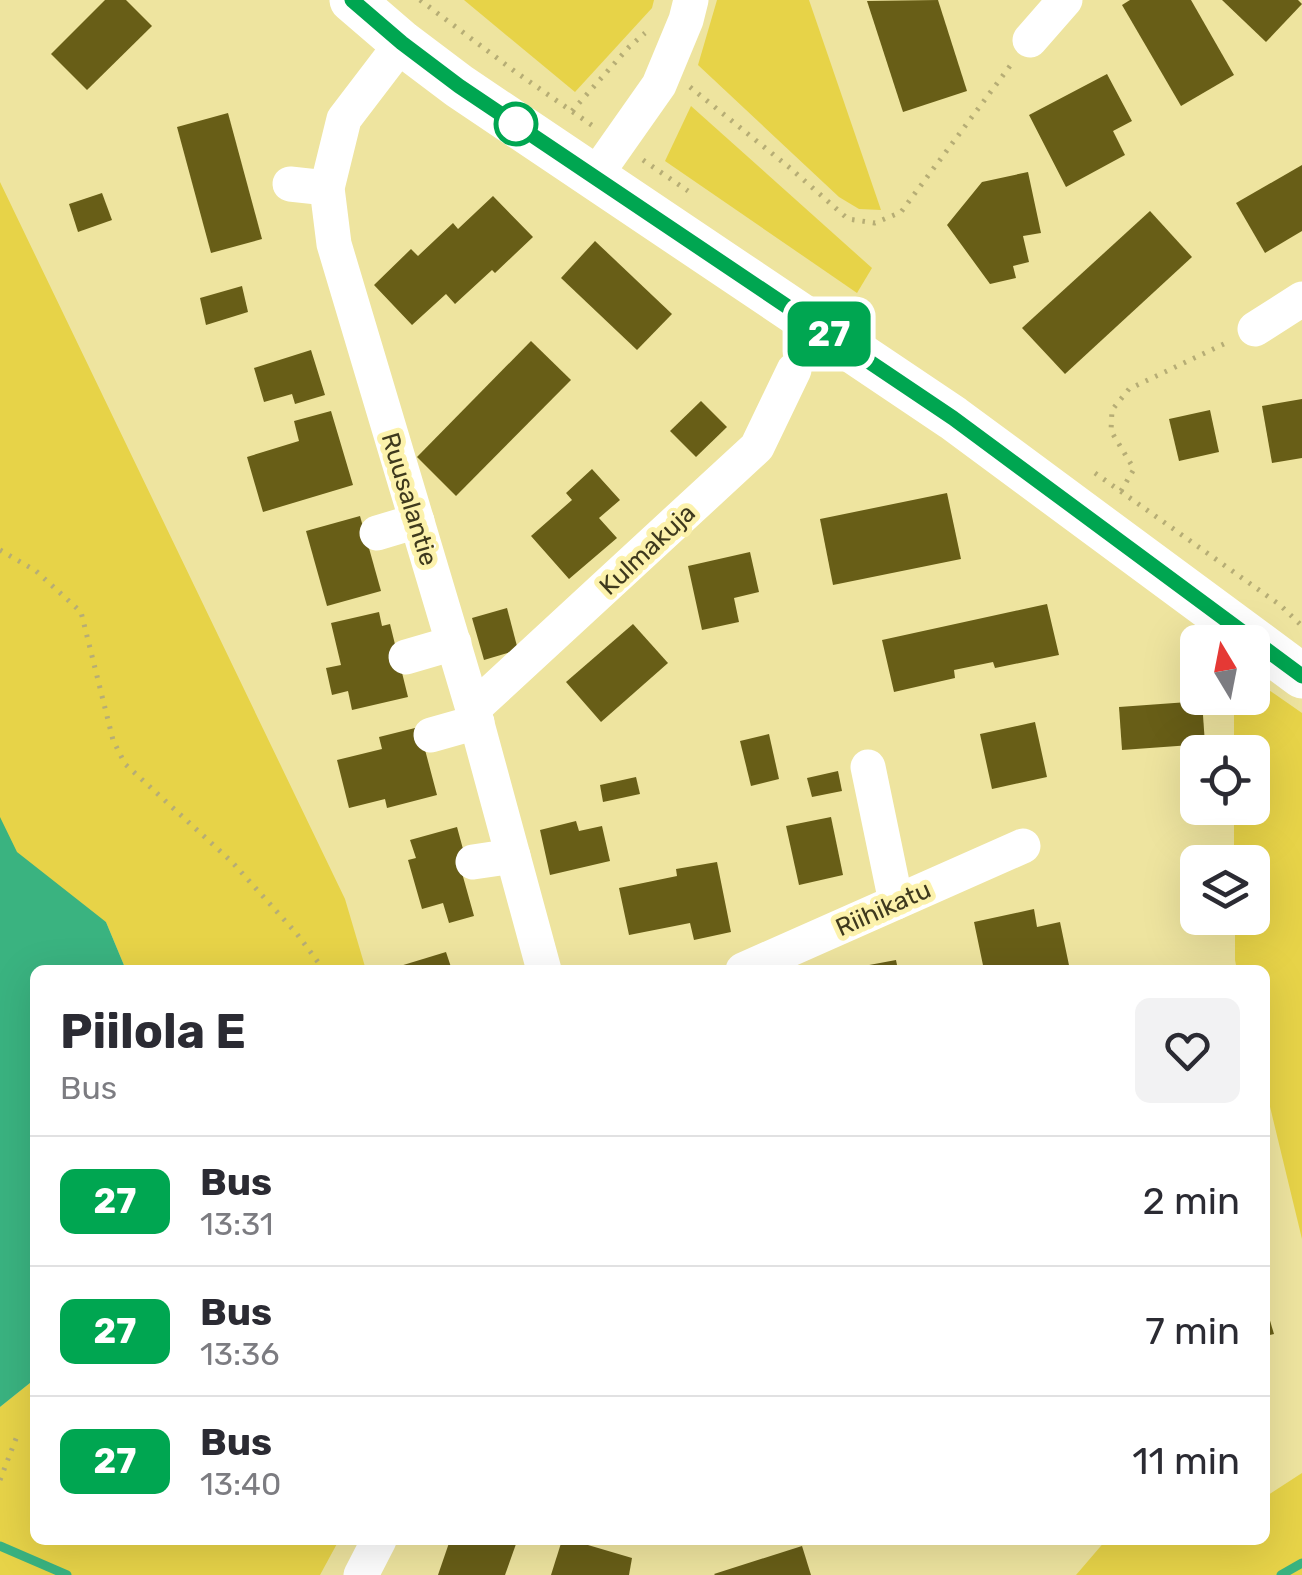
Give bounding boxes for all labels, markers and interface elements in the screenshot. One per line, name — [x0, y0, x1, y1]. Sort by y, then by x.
unlabelled marker — [495, 103, 537, 145]
line badge: 27 — [784, 302, 874, 366]
text: 27 — [808, 313, 850, 355]
street label: Ruusalantie — [376, 429, 444, 569]
street label: Kulmakuja — [594, 498, 701, 601]
north arrow — [1180, 625, 1270, 715]
map controls — [1180, 625, 1270, 935]
button: locate — [1180, 735, 1270, 825]
button: layers — [1180, 845, 1270, 935]
street label: Riihikatu — [831, 875, 935, 942]
button: heart — [1135, 998, 1240, 1103]
text: Piilola E — [60, 1003, 246, 1060]
text: Bus — [60, 1069, 117, 1107]
text: Bus — [200, 1159, 272, 1205]
text: 2 min — [1142, 1178, 1240, 1224]
text: 27 — [94, 1180, 136, 1222]
text: 13:31 — [200, 1205, 273, 1243]
text: Bus — [200, 1289, 272, 1335]
text: 7 min — [1145, 1308, 1240, 1354]
text: 27 — [94, 1310, 136, 1352]
text: 13:36 — [200, 1335, 280, 1373]
text: Bus — [200, 1419, 272, 1465]
text: 11 min — [1132, 1438, 1240, 1484]
text: 27 — [94, 1440, 136, 1482]
text: 13:40 — [200, 1465, 281, 1503]

